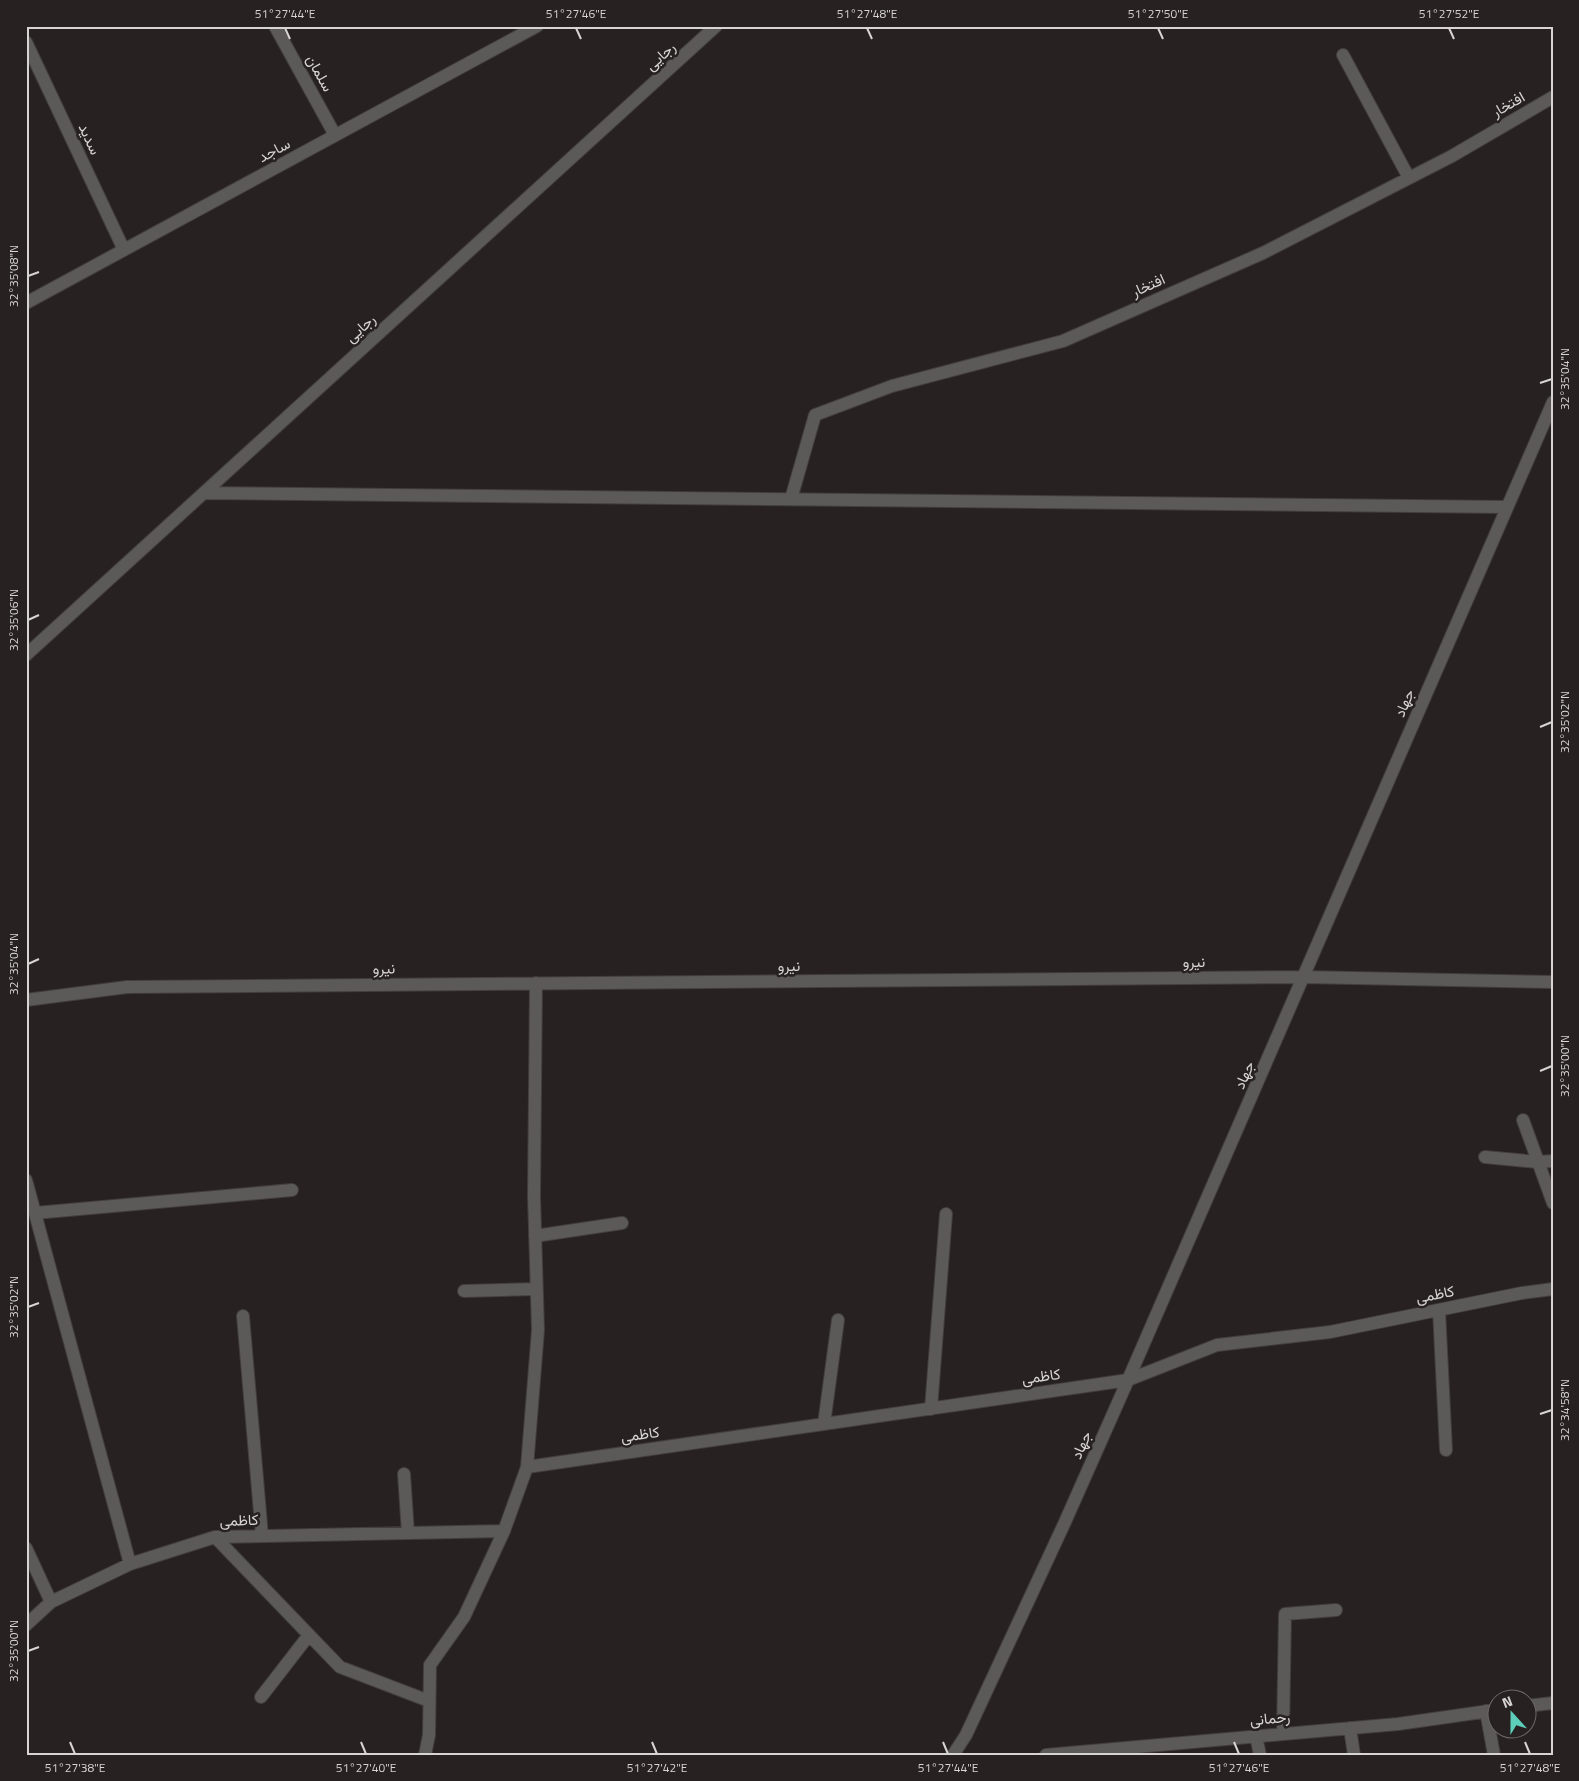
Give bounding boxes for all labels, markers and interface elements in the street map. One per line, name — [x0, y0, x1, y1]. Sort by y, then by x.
text: 51°27'44"E — [255, 4, 316, 23]
text: 51°27'46"E — [546, 4, 607, 23]
text: 51°27'48"E — [837, 4, 898, 23]
text: 51°27'50"E — [1128, 4, 1189, 23]
text: 51°27'52"E — [1419, 4, 1480, 23]
street label: رجایی — [640, 36, 680, 76]
street label: سلمان — [300, 50, 340, 96]
street label: افتخار — [1486, 85, 1529, 123]
street label: سدید — [73, 119, 107, 159]
street label: ساجد — [254, 132, 294, 168]
text: 32°35'08"N — [4, 245, 23, 307]
street label: افتخار — [1126, 267, 1169, 303]
street label: رجایی — [340, 308, 380, 348]
text: 32°35'04"N — [1555, 348, 1574, 410]
text: 32°35'06"N — [4, 589, 23, 651]
street label: جهاد — [1388, 685, 1420, 721]
text: 32°35'02"N — [1555, 691, 1574, 753]
text: 32°35'04"N — [4, 933, 23, 995]
street label: نیرو — [1183, 950, 1205, 973]
street label: نیرو — [778, 954, 800, 977]
street label: نیرو — [373, 956, 395, 980]
text: 32°35'00"N — [1555, 1035, 1574, 1097]
street label: جهاد — [1228, 1057, 1260, 1093]
text: 32°35'02"N — [4, 1276, 23, 1338]
street label: کاظمی — [1414, 1279, 1457, 1309]
street label: کاظمی — [1020, 1362, 1062, 1390]
text: 32°34'58"N — [1555, 1379, 1574, 1441]
street label: کاظمی — [619, 1420, 661, 1448]
street label: جهاد — [1065, 1427, 1097, 1463]
street label: کاظمی — [219, 1508, 259, 1532]
text: 32°35'00"N — [4, 1620, 23, 1682]
north arrow — [1486, 1688, 1536, 1738]
text: N — [1499, 1690, 1515, 1713]
street label: رحمانی — [1249, 1705, 1291, 1731]
text: 51°27'38"E — [45, 1758, 106, 1777]
text: 51°27'40"E — [336, 1758, 397, 1777]
text: 51°27'42"E — [627, 1758, 688, 1777]
text: 51°27'44"E — [918, 1758, 979, 1777]
text: 51°27'46"E — [1209, 1758, 1270, 1777]
text: 51°27'48"E — [1500, 1758, 1561, 1777]

